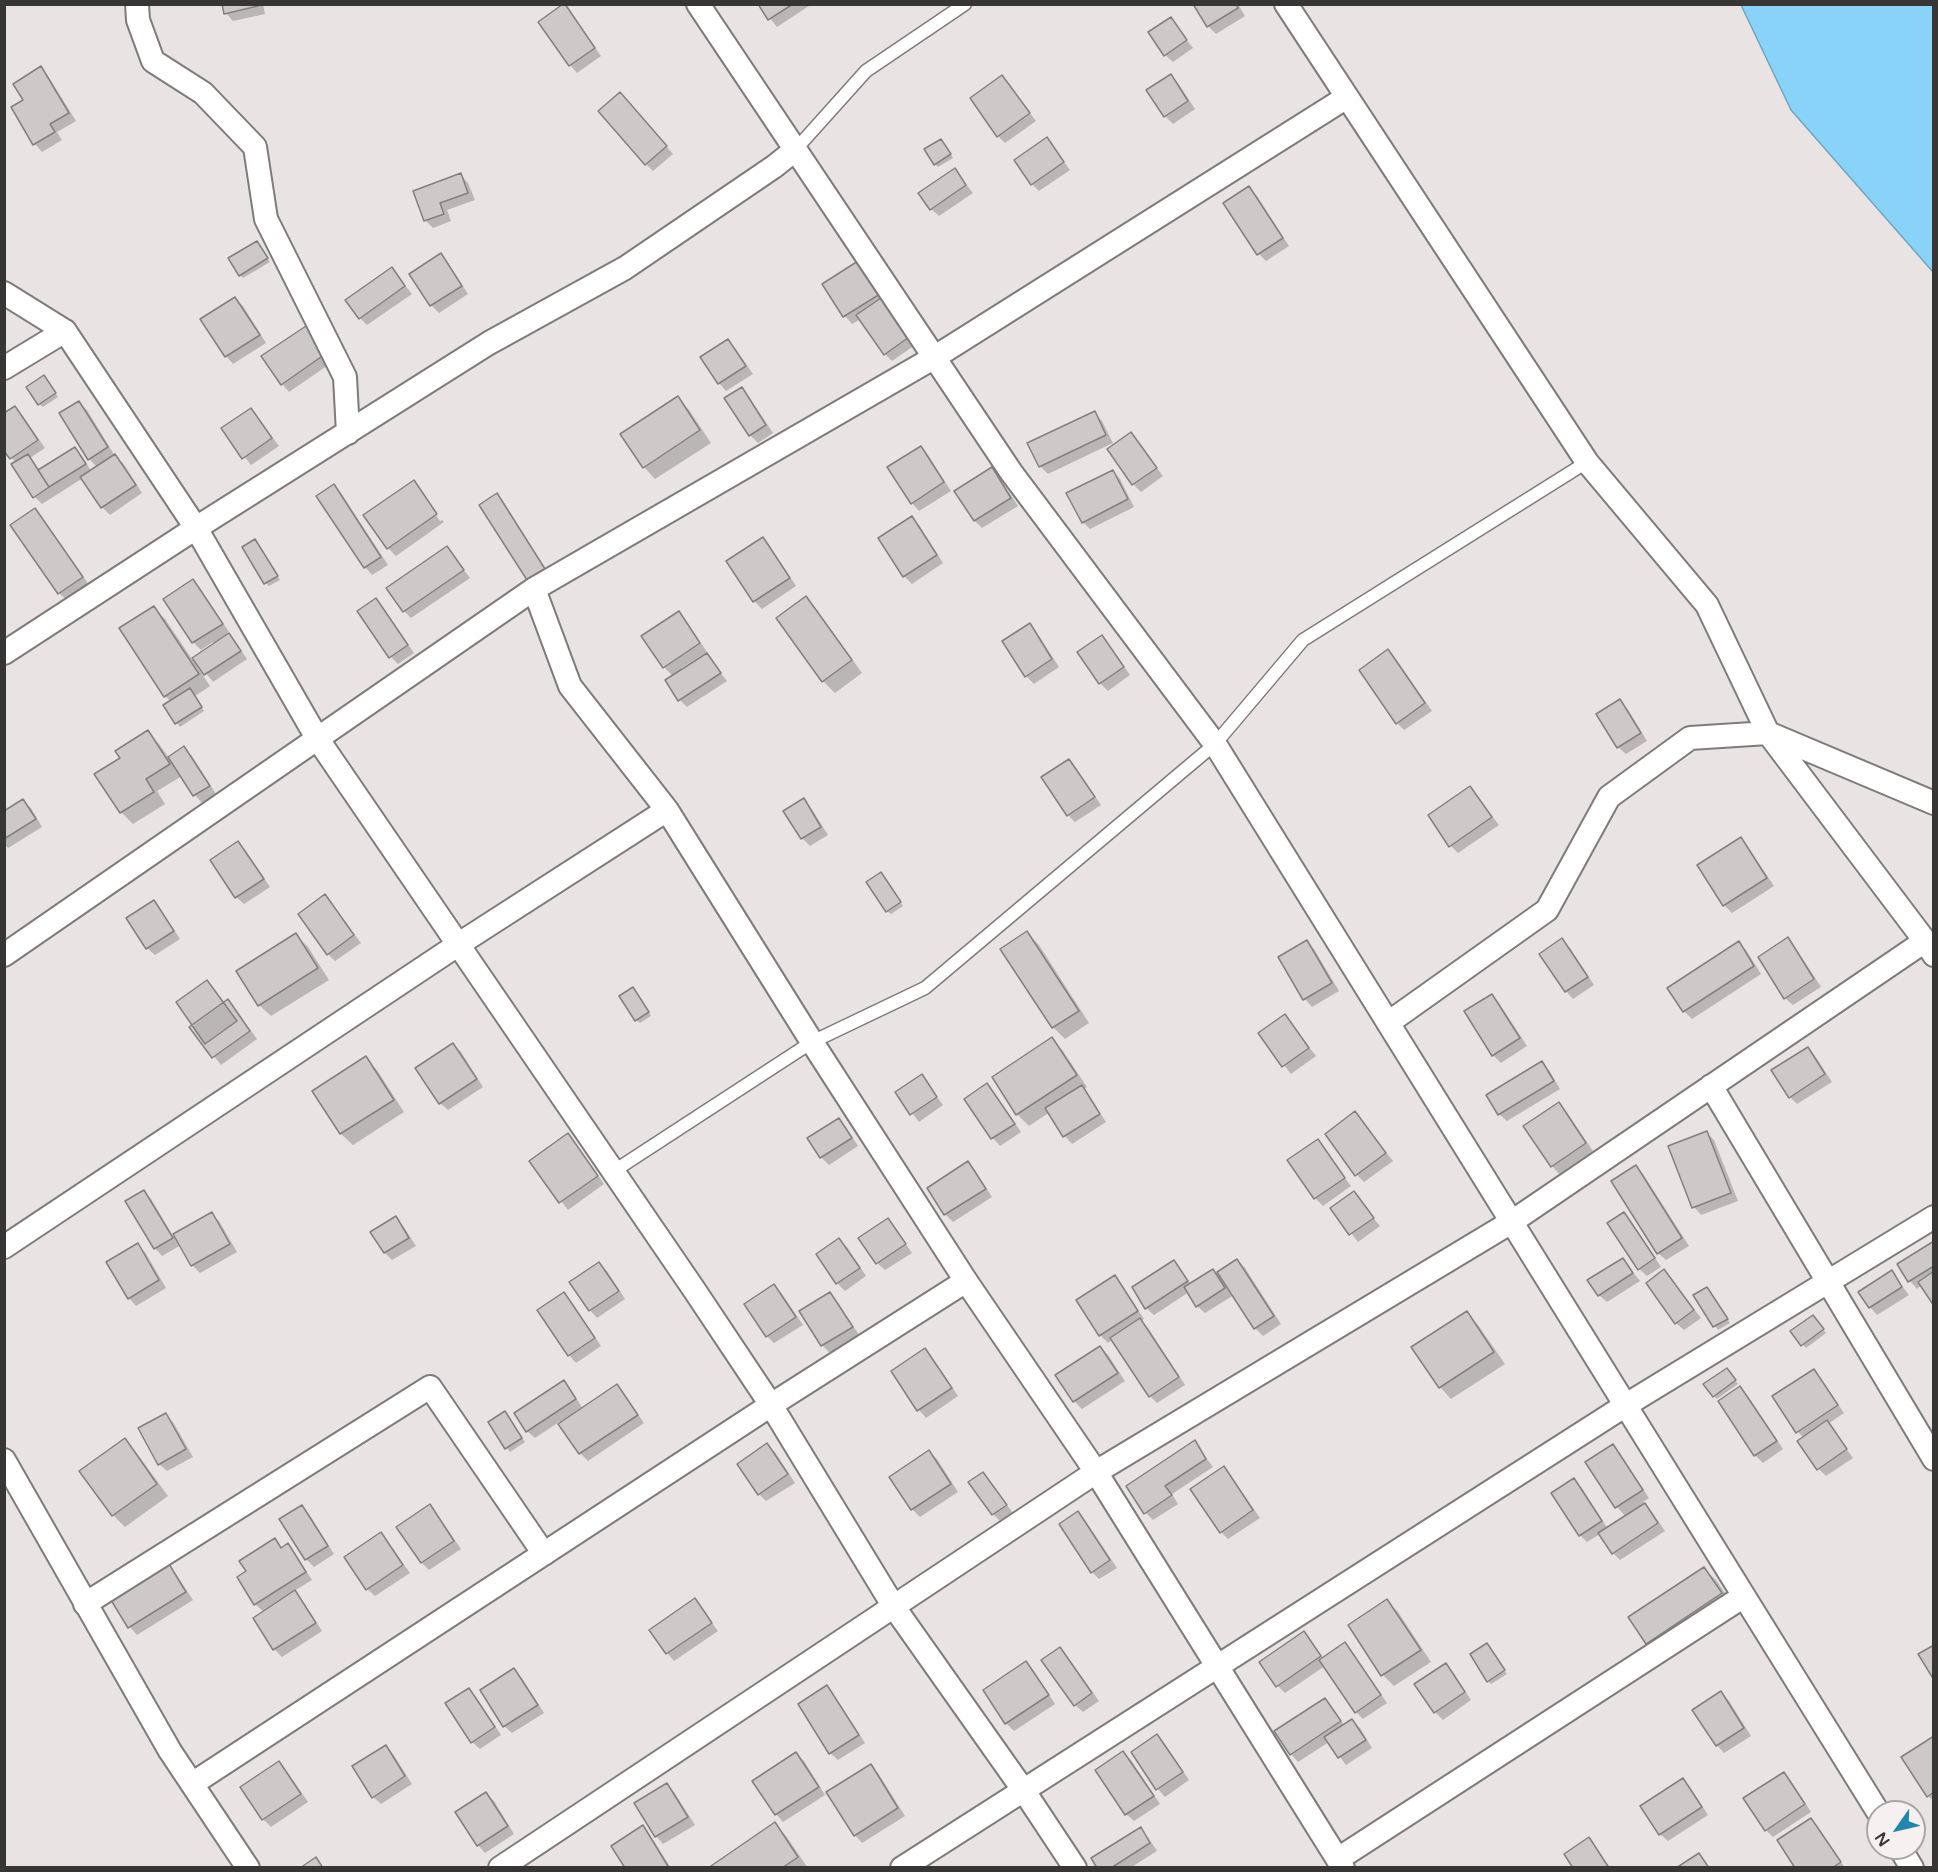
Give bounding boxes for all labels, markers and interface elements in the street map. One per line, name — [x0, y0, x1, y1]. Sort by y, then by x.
north arrow — [1866, 1800, 1926, 1860]
text: N — [1871, 1828, 1895, 1850]

